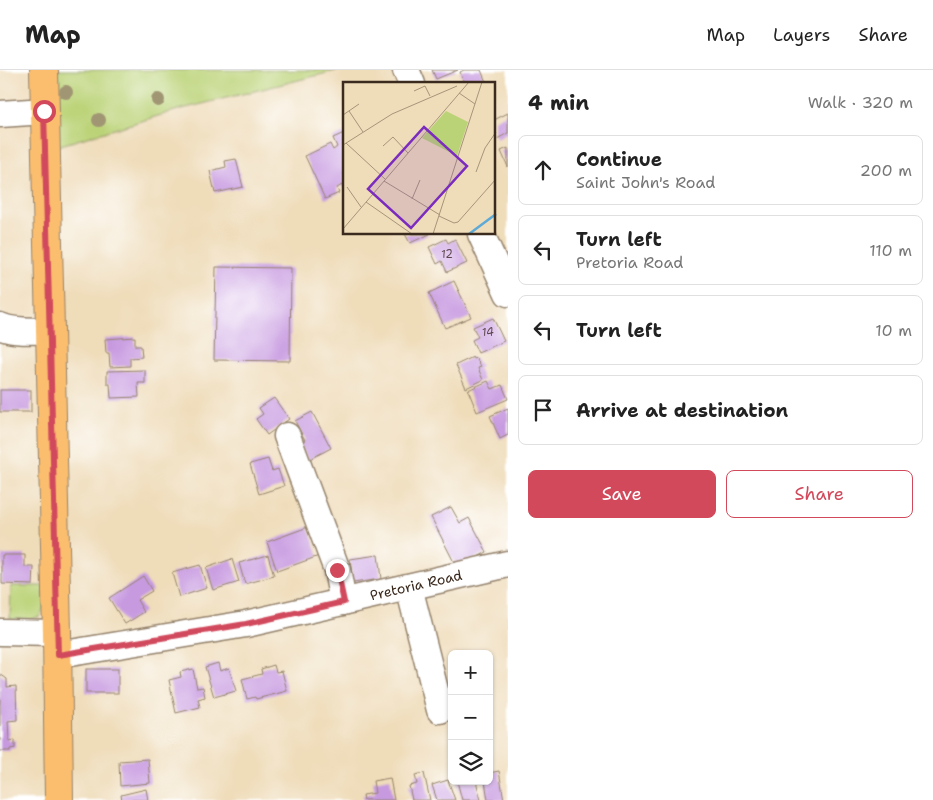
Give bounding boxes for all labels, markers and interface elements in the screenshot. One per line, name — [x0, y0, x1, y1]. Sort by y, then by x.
text: Map — [25, 19, 81, 51]
text: Map — [707, 23, 745, 47]
text: Layers — [773, 23, 830, 47]
text: Share — [858, 23, 908, 47]
inset map — [343, 82, 496, 235]
text: 4 min — [528, 89, 589, 117]
text: Walk · 320 m — [808, 92, 913, 113]
route start — [33, 100, 56, 123]
text: Continue — [576, 147, 662, 172]
icon: ahead — [529, 156, 557, 184]
text: 200 m — [860, 160, 912, 181]
text: Saint John's Road — [576, 172, 715, 193]
text: Turn left — [576, 227, 662, 252]
icon: left — [529, 236, 557, 264]
text: 110 m — [869, 240, 912, 261]
house number: 12 — [441, 247, 453, 262]
text: Pretoria Road — [576, 252, 683, 273]
icon: left — [529, 316, 557, 344]
text: Turn left — [576, 318, 662, 343]
text: 10 m — [875, 320, 912, 341]
house number: 14 — [482, 325, 494, 340]
icon: arrive — [529, 396, 557, 424]
text: Arrive at destination — [576, 398, 788, 423]
button: Save — [528, 470, 716, 518]
button: Share — [726, 470, 913, 518]
route end — [326, 559, 349, 582]
street label: Pretoria Road — [368, 566, 464, 604]
map controls — [448, 650, 493, 785]
button: + — [448, 650, 493, 695]
button: − — [448, 695, 493, 740]
button: layers — [448, 740, 493, 785]

